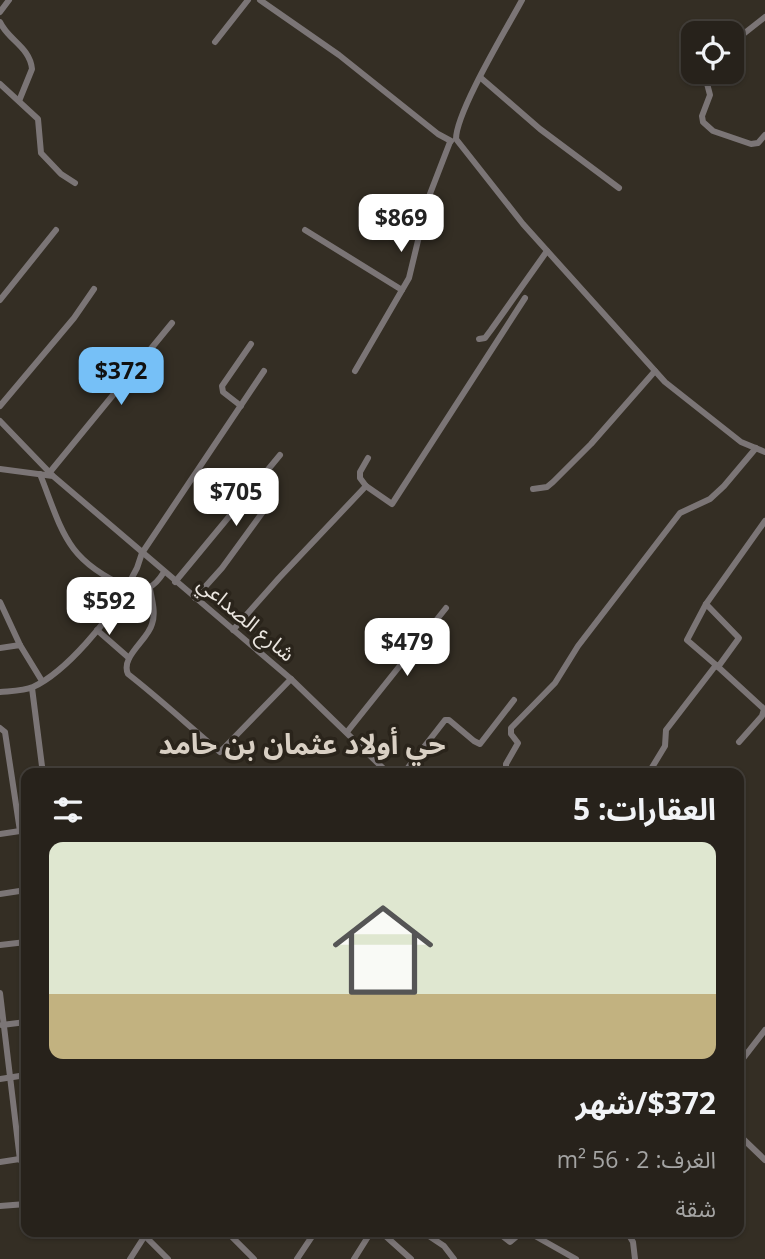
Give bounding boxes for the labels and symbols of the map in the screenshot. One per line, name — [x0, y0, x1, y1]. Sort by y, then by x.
pin: $869 — [360, 194, 442, 254]
pin: $372 — [80, 348, 162, 407]
pin: $705 — [195, 468, 277, 528]
street label: شارع الصداعي — [190, 569, 301, 669]
pin: $592 — [68, 578, 150, 637]
pin: $479 — [366, 618, 448, 678]
district label: حي أولاد عثمان بن حامد — [158, 724, 446, 766]

